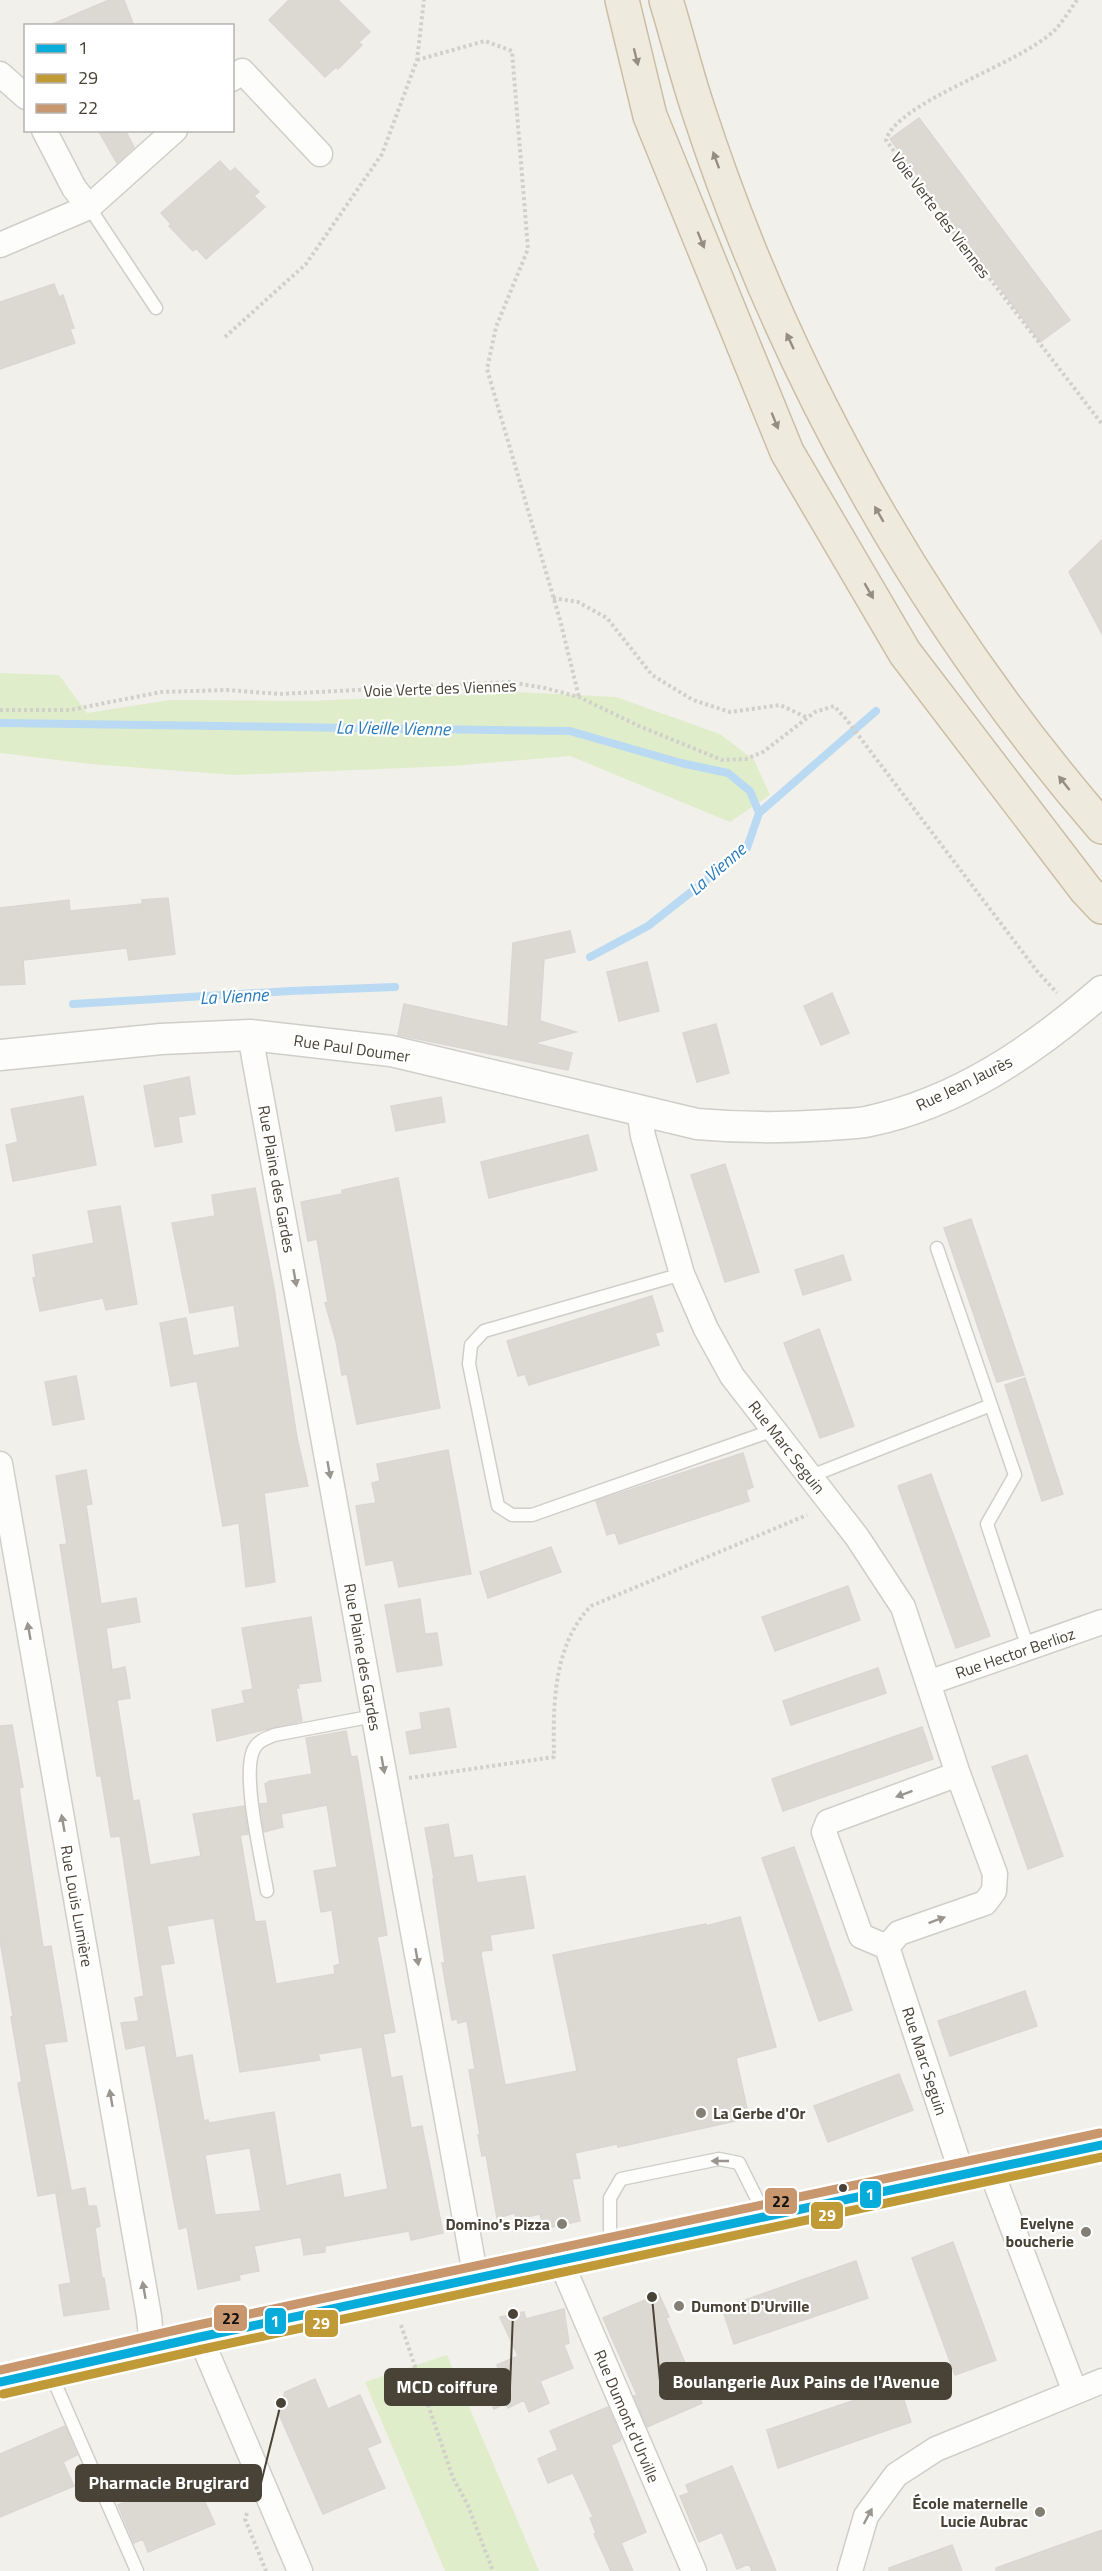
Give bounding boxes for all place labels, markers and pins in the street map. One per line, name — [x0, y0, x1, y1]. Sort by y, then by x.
place label: La Gerbe d'Or — [713, 2101, 806, 2125]
marker: La Gerbe d'Or — [694, 2106, 708, 2120]
unlabelled marker — [837, 2182, 849, 2194]
place label: Evelyne boucherie — [1006, 2211, 1074, 2253]
place label: Domino's Pizza — [445, 2212, 550, 2236]
marker: Domino's Pizza — [555, 2217, 569, 2231]
marker: Evelyne boucherie — [1079, 2225, 1093, 2239]
place label: Dumont D'Urville — [691, 2294, 809, 2318]
marker: Dumont D'Urville — [672, 2299, 686, 2313]
callout: Boulangerie Aux Pains de l'Avenue — [660, 2363, 951, 2399]
callout: MCD coiffure — [385, 2369, 510, 2405]
callout: Pharmacie Brugirard — [76, 2465, 261, 2501]
place label: École maternelle Lucie Aubrac — [912, 2491, 1028, 2533]
marker: École maternelle Lucie Aubrac — [1033, 2505, 1047, 2519]

